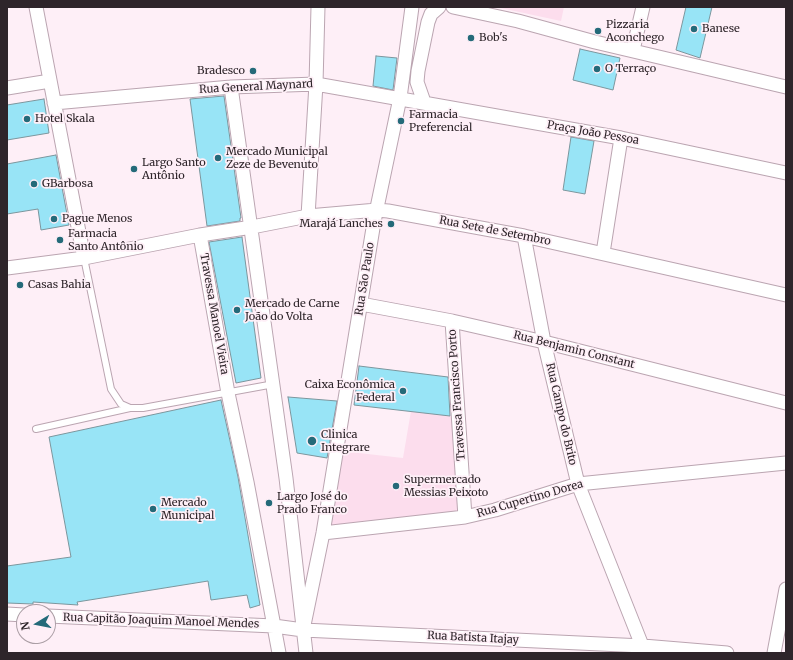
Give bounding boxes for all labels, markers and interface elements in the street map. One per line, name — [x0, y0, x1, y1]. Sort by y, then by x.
place label: Pizzaria Aconchego — [606, 18, 664, 44]
place label: Banese — [702, 22, 740, 36]
marker: Banese — [689, 24, 699, 34]
marker: Pizzaria Aconchego — [593, 26, 603, 36]
place label: Bob's — [479, 31, 507, 45]
marker: Bob's — [466, 33, 476, 43]
place label: O Terraço — [605, 62, 656, 76]
place label: Bradesco — [197, 64, 245, 78]
marker: O Terraço — [592, 64, 602, 74]
marker: Bradesco — [248, 66, 258, 76]
street label: Rua General Maynard — [199, 77, 313, 97]
place label: Farmacia Preferencial — [409, 108, 472, 134]
place label: Hotel Skala — [35, 112, 95, 126]
marker: Hotel Skala — [22, 114, 32, 124]
marker: Farmacia Preferencial — [396, 116, 406, 126]
street label: Praça João Pessoa — [546, 118, 640, 148]
place label: Mercado Municipal Zeze de Bevenuto — [226, 145, 328, 171]
marker: Mercado Municipal Zeze de Bevenuto — [213, 153, 223, 163]
place label: Largo Santo Antônio — [142, 156, 206, 182]
marker: Largo Santo Antônio — [129, 164, 139, 174]
place label: GBarbosa — [42, 177, 93, 191]
marker: GBarbosa — [29, 179, 39, 189]
place label: Pague Menos — [62, 212, 132, 226]
marker: Pague Menos — [49, 214, 59, 224]
street label: Rua Sete de Setembro — [438, 214, 552, 248]
place label: Marajá Lanches — [300, 217, 383, 231]
marker: Marajá Lanches — [386, 219, 396, 229]
place label: Farmacia Santo Antônio — [68, 227, 143, 253]
marker: Farmacia Santo Antônio — [55, 235, 65, 245]
street label: Rua São Paulo — [353, 241, 377, 317]
street label: Travessa Manoel Vieira — [197, 252, 231, 376]
place label: Casas Bahia — [28, 278, 91, 292]
marker: Casas Bahia — [15, 280, 25, 290]
place label: Mercado de Carne João do Volta — [245, 297, 340, 323]
marker: Mercado de Carne João do Volta — [232, 305, 242, 315]
street label: Travessa Francisco Porto — [446, 329, 468, 461]
street label: Rua Benjamin Constant — [512, 329, 636, 371]
street label: Rua Campo do Brito — [543, 361, 579, 467]
place label: Caixa Econômica Federal — [305, 378, 395, 404]
marker: Caixa Econômica Federal — [398, 386, 408, 396]
place label: Clinica Integrare — [321, 428, 370, 454]
marker: Clinica Integrare — [306, 435, 318, 447]
place label: Supermercado Messias Peixoto — [404, 473, 488, 499]
street label: Rua Cupertino Dorea — [475, 478, 585, 520]
marker: Supermercado Messias Peixoto — [391, 481, 401, 491]
place label: Largo José do Prado Franco — [277, 490, 347, 516]
place label: Mercado Municipal — [161, 496, 214, 522]
marker: Largo José do Prado Franco — [264, 498, 274, 508]
marker: Mercado Municipal — [148, 504, 158, 514]
north arrow — [16, 604, 56, 644]
street label: Rua Capitão Joaquim Manoel Mendes — [63, 611, 259, 631]
text: N — [18, 620, 33, 631]
street label: Rua Batista Itajay — [427, 629, 519, 647]

